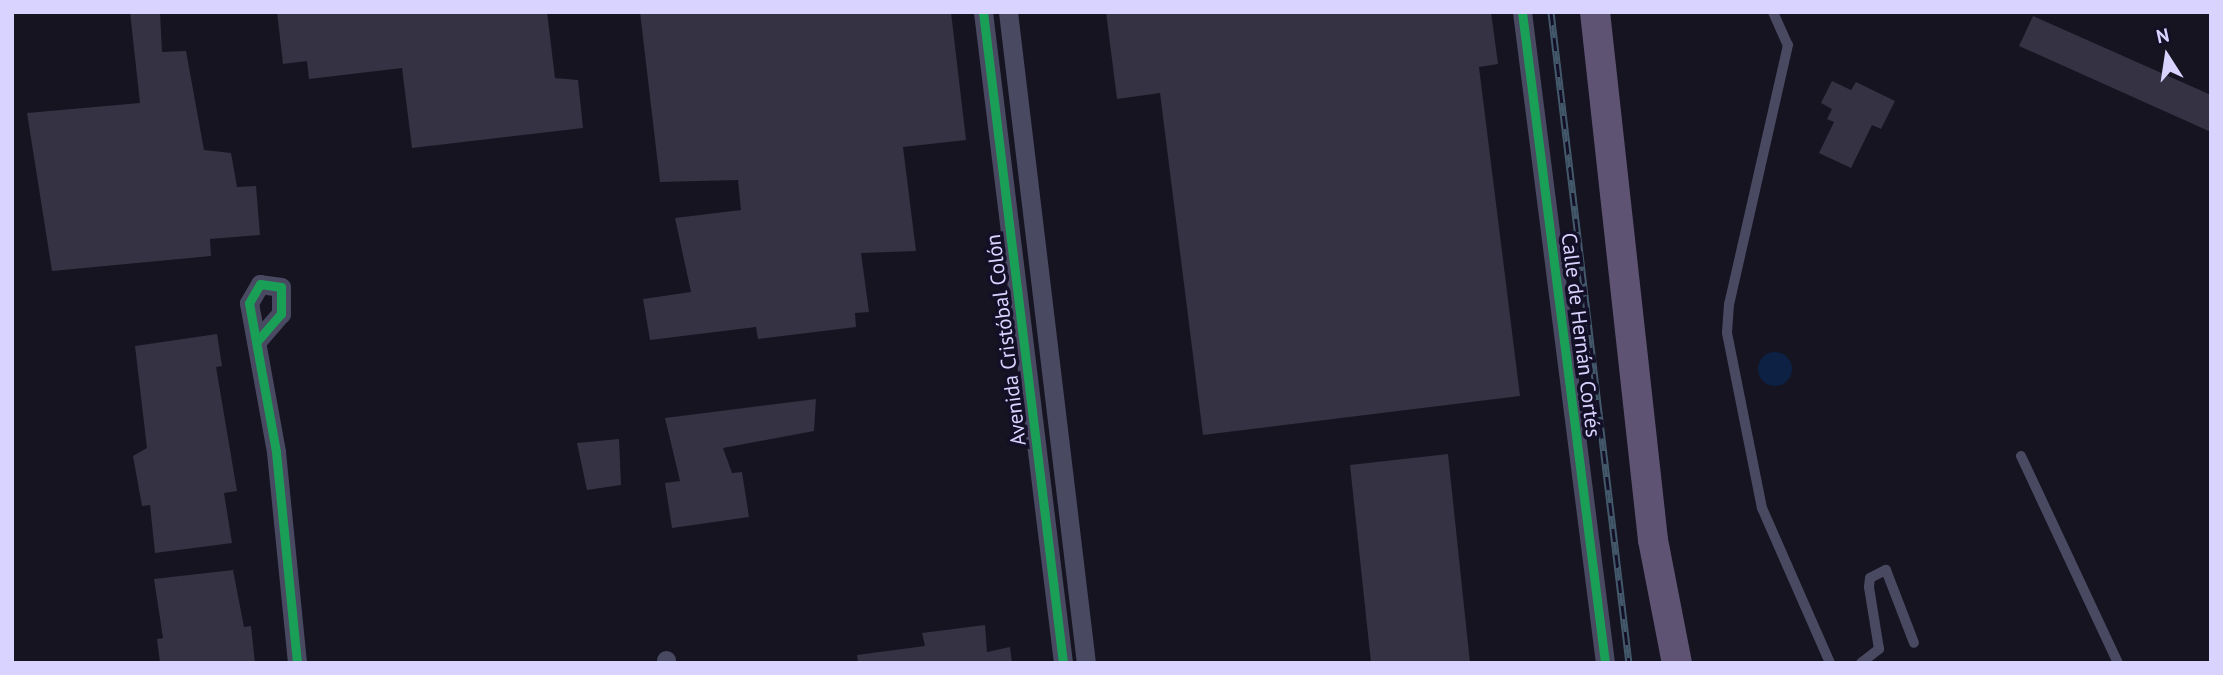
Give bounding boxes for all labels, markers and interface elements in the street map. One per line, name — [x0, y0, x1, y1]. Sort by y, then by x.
north arrow — [2132, 21, 2202, 91]
text: N — [2154, 22, 2171, 48]
street label: Calle de Hernán Cortés — [1556, 231, 1606, 439]
street label: Avenida Cristóbal Colón — [981, 233, 1031, 447]

